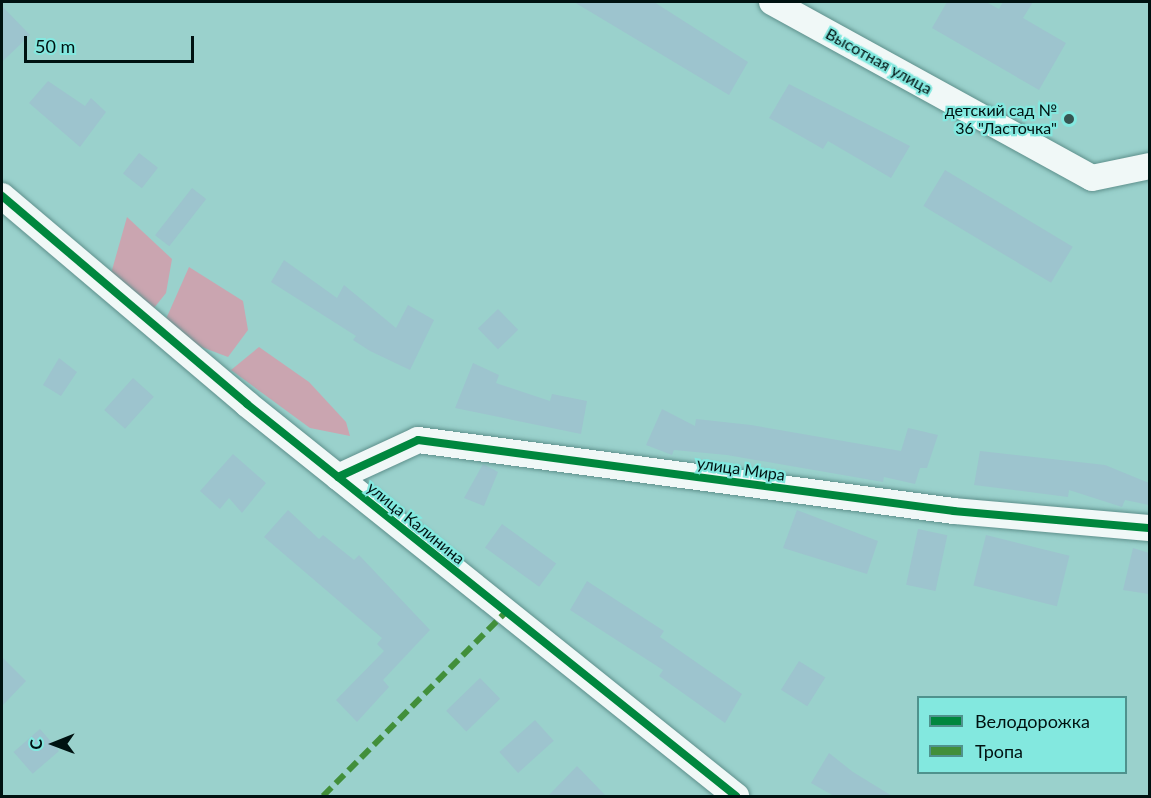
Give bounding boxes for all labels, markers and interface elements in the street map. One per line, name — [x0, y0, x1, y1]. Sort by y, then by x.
scale bar — [27, 24, 196, 62]
street label: Высотная улица — [822, 24, 936, 98]
text: 50 m — [35, 35, 75, 57]
place label: детский сад № 36 "Ласточка" — [945, 100, 1057, 138]
marker: детский сад № 36 "Ласточка" — [1062, 112, 1076, 126]
street label: улица Мира — [696, 453, 786, 485]
street label: улица Калинина — [363, 478, 469, 568]
legend — [917, 696, 1127, 774]
text: Велодорожка — [975, 710, 1090, 732]
north arrow — [24, 714, 84, 774]
text: С — [26, 739, 45, 750]
text: Тропа — [975, 740, 1023, 762]

